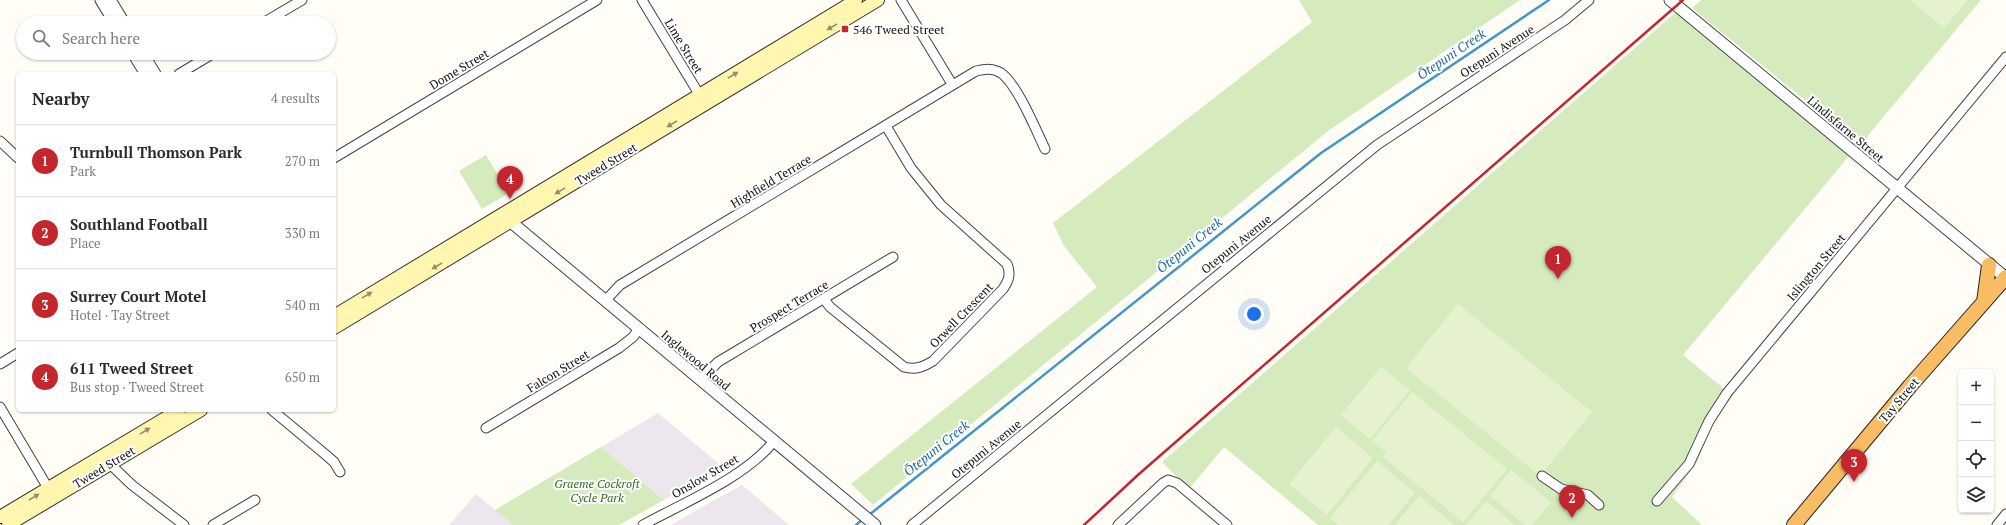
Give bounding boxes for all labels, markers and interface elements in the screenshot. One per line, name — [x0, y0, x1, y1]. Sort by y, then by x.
search box — [16, 16, 336, 60]
street label: Lime Street — [662, 16, 707, 77]
street label: Otepuni Avenue — [1457, 21, 1537, 81]
place label: 546 Tweed Street — [853, 22, 945, 37]
one-way arrow — [826, 24, 838, 31]
marker: 546 Tweed Street — [840, 24, 850, 34]
water label: Ōtepuni Creek — [1413, 24, 1490, 84]
icon: search — [30, 27, 52, 49]
text: Search here — [62, 28, 140, 48]
street label: Dome Street — [427, 45, 492, 93]
one-way arrow — [727, 71, 739, 78]
text: Nearby — [32, 87, 90, 110]
text: 4 results — [271, 89, 320, 107]
street label: Lindisfarne Street — [1805, 93, 1888, 166]
one-way arrow — [666, 121, 678, 128]
street label: Tweed Street — [572, 139, 640, 188]
text: Turnbull Thomson Park — [70, 142, 242, 162]
street label: Highfield Terrace — [728, 151, 814, 211]
text: 1 — [41, 152, 49, 170]
text: 270 m — [285, 152, 320, 170]
text: Park — [70, 162, 96, 180]
pin: 4 — [497, 166, 523, 199]
one-way arrow — [554, 188, 566, 195]
street label: Otepuni Avenue — [1198, 211, 1274, 277]
water label: Ōtepuni Creek — [1152, 213, 1226, 277]
text: Southland Football — [70, 214, 208, 234]
text: 2 — [41, 224, 49, 242]
text: 330 m — [285, 224, 320, 242]
street label: Islington Street — [1784, 230, 1849, 304]
text: Place — [70, 234, 101, 252]
pin: 1 — [1545, 246, 1571, 279]
one-way arrow — [432, 262, 442, 270]
street label: Prospect Terrace — [747, 277, 831, 335]
street label: Orwell Crescent — [926, 279, 996, 351]
text: Surrey Court Motel — [70, 286, 206, 306]
one-way arrow — [361, 292, 373, 299]
text: 3 — [41, 296, 49, 314]
text: 540 m — [285, 296, 320, 314]
your location — [1244, 304, 1264, 324]
text: Hotel · Tay Street — [70, 306, 170, 324]
street label: Inglewood Road — [658, 327, 734, 393]
street label: Falcon Street — [524, 346, 592, 396]
text: 611 Tweed Street — [70, 358, 193, 378]
text: 4 — [41, 368, 49, 386]
text: 650 m — [285, 368, 320, 386]
map controls — [1958, 369, 1994, 513]
button: + — [1958, 369, 1994, 405]
street label: Tay Street — [1876, 374, 1922, 426]
text: Bus stop · Tweed Street — [70, 378, 204, 396]
button: − — [1958, 405, 1994, 441]
water label: Ōtepuni Creek — [899, 416, 973, 480]
street label: Otepuni Avenue — [948, 416, 1024, 482]
one-way arrow — [139, 427, 151, 434]
button: locate — [1958, 441, 1994, 477]
street label: Tweed Street — [70, 442, 138, 491]
pin: 3 — [1841, 449, 1867, 482]
street label: Onslow Street — [669, 450, 742, 501]
park label: Graeme Cockroft Cycle Park — [554, 476, 641, 505]
button: layers — [1958, 477, 1994, 513]
pin: 2 — [1559, 485, 1585, 518]
one-way arrow — [28, 494, 39, 501]

